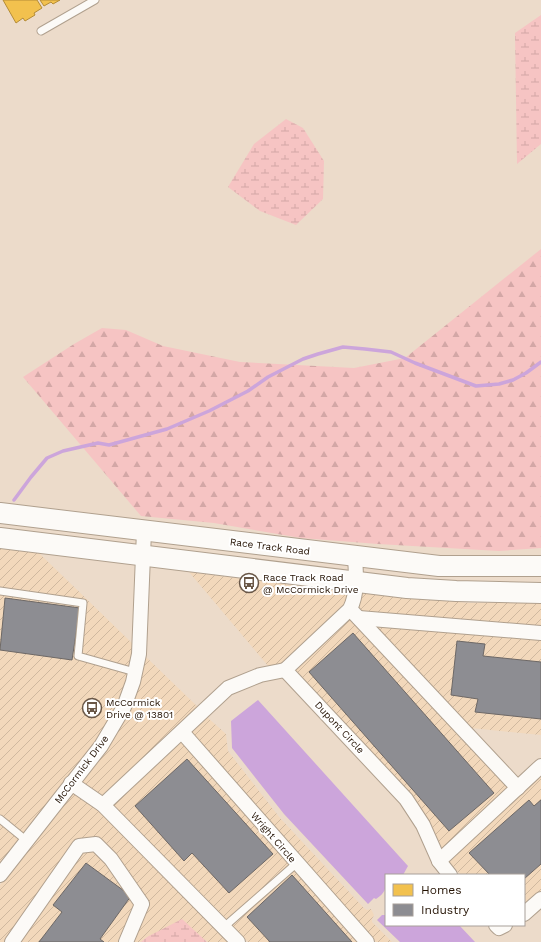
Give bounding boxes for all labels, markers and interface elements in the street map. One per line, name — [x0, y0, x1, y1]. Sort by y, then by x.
street label: Race Track Road — [229, 536, 311, 557]
bus stop icon: Race Track Road @ McCormick Drive — [238, 572, 260, 594]
place label: Race Track Road @ McCormick Drive — [263, 572, 359, 595]
bus stop icon: McCormick Drive @ 13801 — [81, 697, 103, 719]
place label: McCormick Drive @ 13801 — [106, 697, 173, 720]
street label: Dupont Circle — [313, 699, 367, 756]
street label: McCormick Drive — [52, 733, 111, 806]
street label: Wright Circle — [249, 810, 299, 865]
legend — [385, 874, 525, 926]
text: Homes — [421, 883, 462, 897]
text: Industry — [421, 903, 470, 917]

